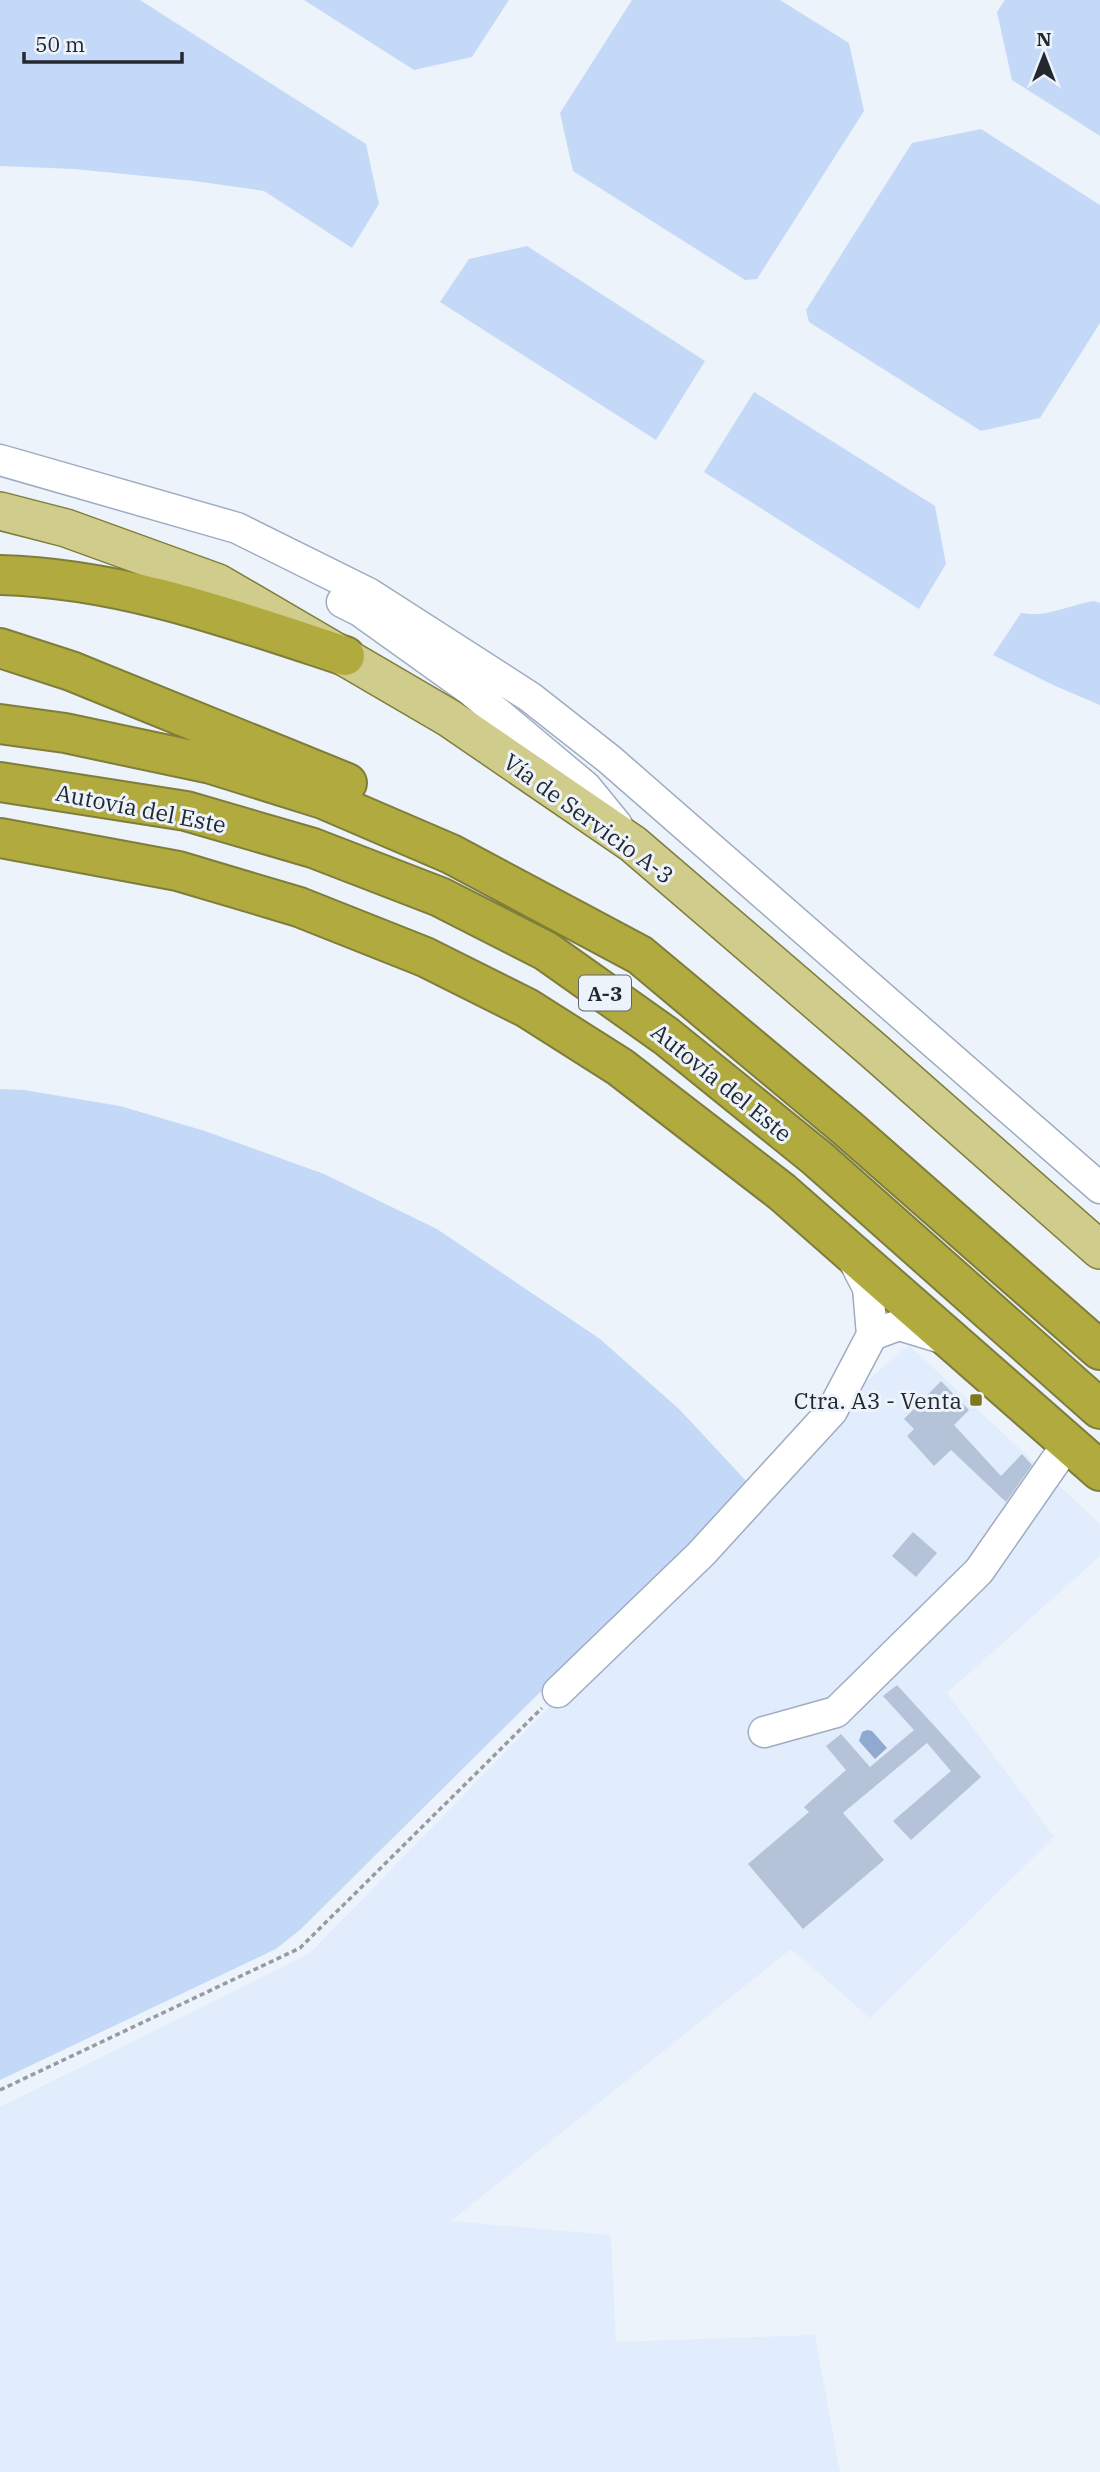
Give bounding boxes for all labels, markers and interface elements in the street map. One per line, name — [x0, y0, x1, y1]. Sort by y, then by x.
scale bar — [24, 21, 182, 65]
north arrow — [1009, 21, 1079, 91]
text: N — [1036, 27, 1052, 51]
text: 50 m — [35, 30, 85, 58]
street label: Vía de Servicio A-3 — [498, 746, 680, 890]
street label: Autovía del Este — [53, 777, 229, 839]
road number: A-3 — [579, 976, 631, 1010]
street label: Autovía del Este — [645, 1016, 799, 1148]
place label: Ctra. A3 - Venta — [794, 1385, 962, 1415]
marker: Ctra. A3 - Venta — [968, 1392, 984, 1408]

